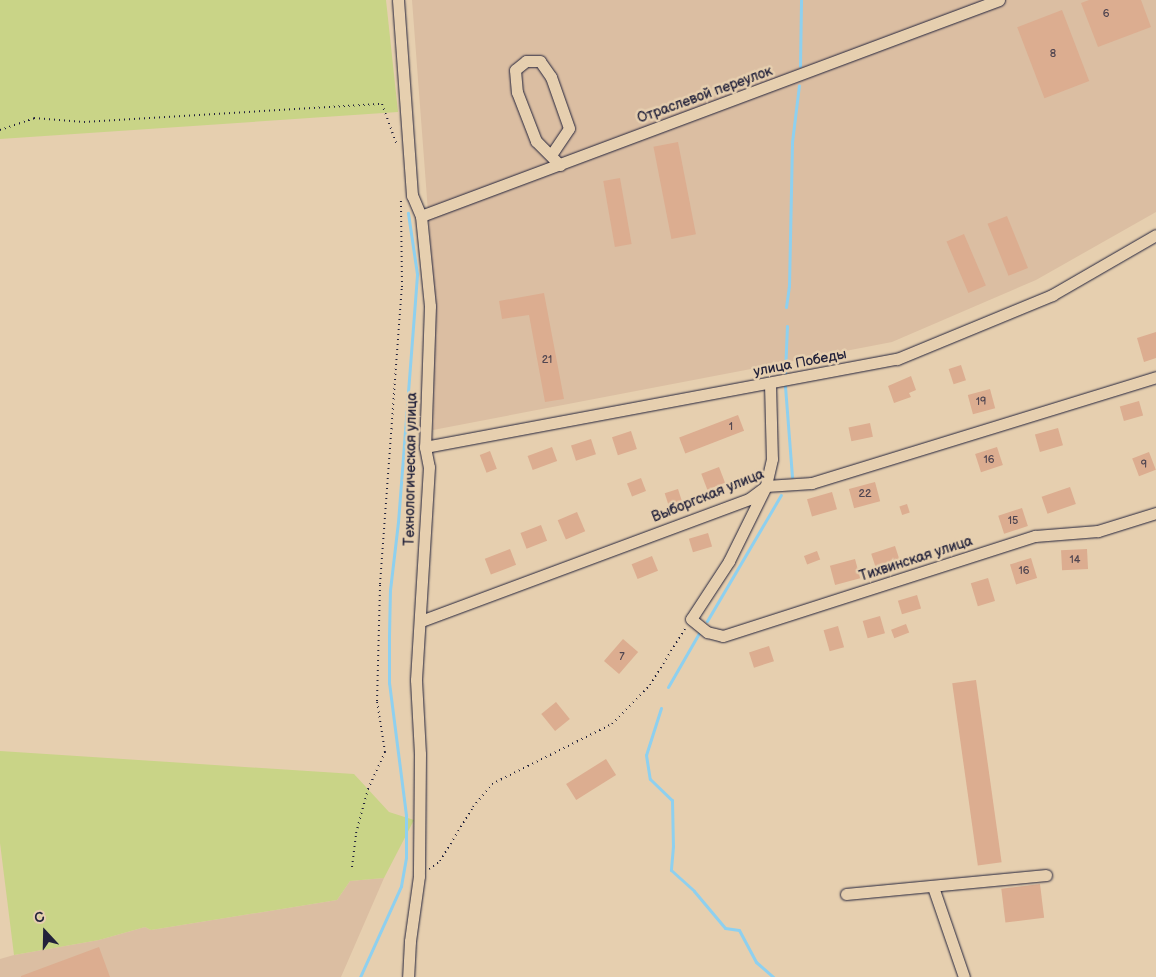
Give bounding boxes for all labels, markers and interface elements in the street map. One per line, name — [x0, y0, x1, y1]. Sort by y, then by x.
house number: 6 — [1103, 7, 1109, 21]
house number: 8 — [1050, 47, 1056, 61]
street label: Отраслевой переулок — [635, 63, 775, 127]
street label: улица Победы — [752, 346, 848, 380]
house number: 21 — [542, 353, 552, 367]
street label: Технологическая улица — [401, 392, 421, 546]
house number: 19 — [976, 395, 986, 409]
house number: 1 — [729, 420, 733, 434]
house number: 16 — [984, 453, 994, 467]
house number: 9 — [1141, 458, 1147, 472]
street label: Выборгская улица — [649, 466, 767, 526]
house number: 22 — [859, 487, 871, 501]
house number: 15 — [1008, 514, 1018, 528]
street label: Тихвинская улица — [857, 533, 975, 585]
house number: 14 — [1070, 553, 1080, 567]
house number: 16 — [1019, 564, 1029, 578]
house number: 7 — [619, 650, 625, 664]
north arrow — [20, 907, 70, 957]
text: С — [32, 908, 47, 927]

